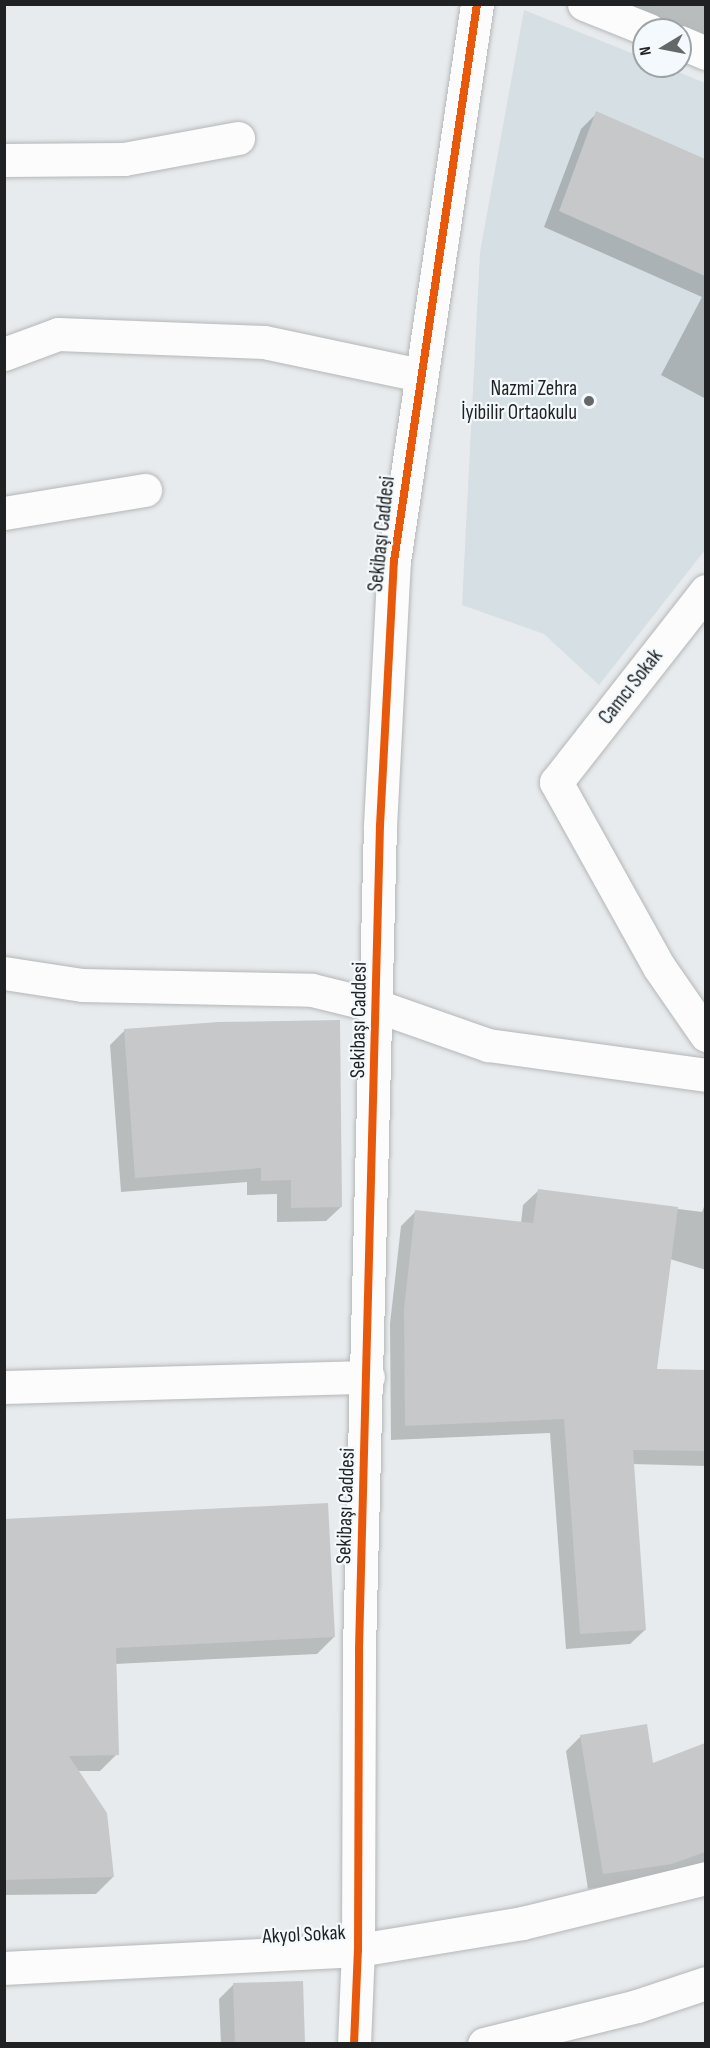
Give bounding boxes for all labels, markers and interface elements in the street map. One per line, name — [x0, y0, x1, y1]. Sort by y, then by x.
north arrow — [632, 18, 692, 78]
text: N — [636, 45, 656, 57]
place label: Nazmi Zehra İyibilir Ortaokulu — [461, 376, 577, 426]
marker: Nazmi Zehra İyibilir Ortaokulu — [582, 394, 596, 408]
street label: Sekibaşı Caddesi — [363, 475, 401, 593]
street label: Camcı Sokak — [594, 644, 668, 730]
street label: Sekibaşı Caddesi — [345, 962, 373, 1078]
street label: Sekibaşı Caddesi — [331, 1447, 361, 1565]
street label: Akyol Sokak — [262, 1920, 346, 1950]

